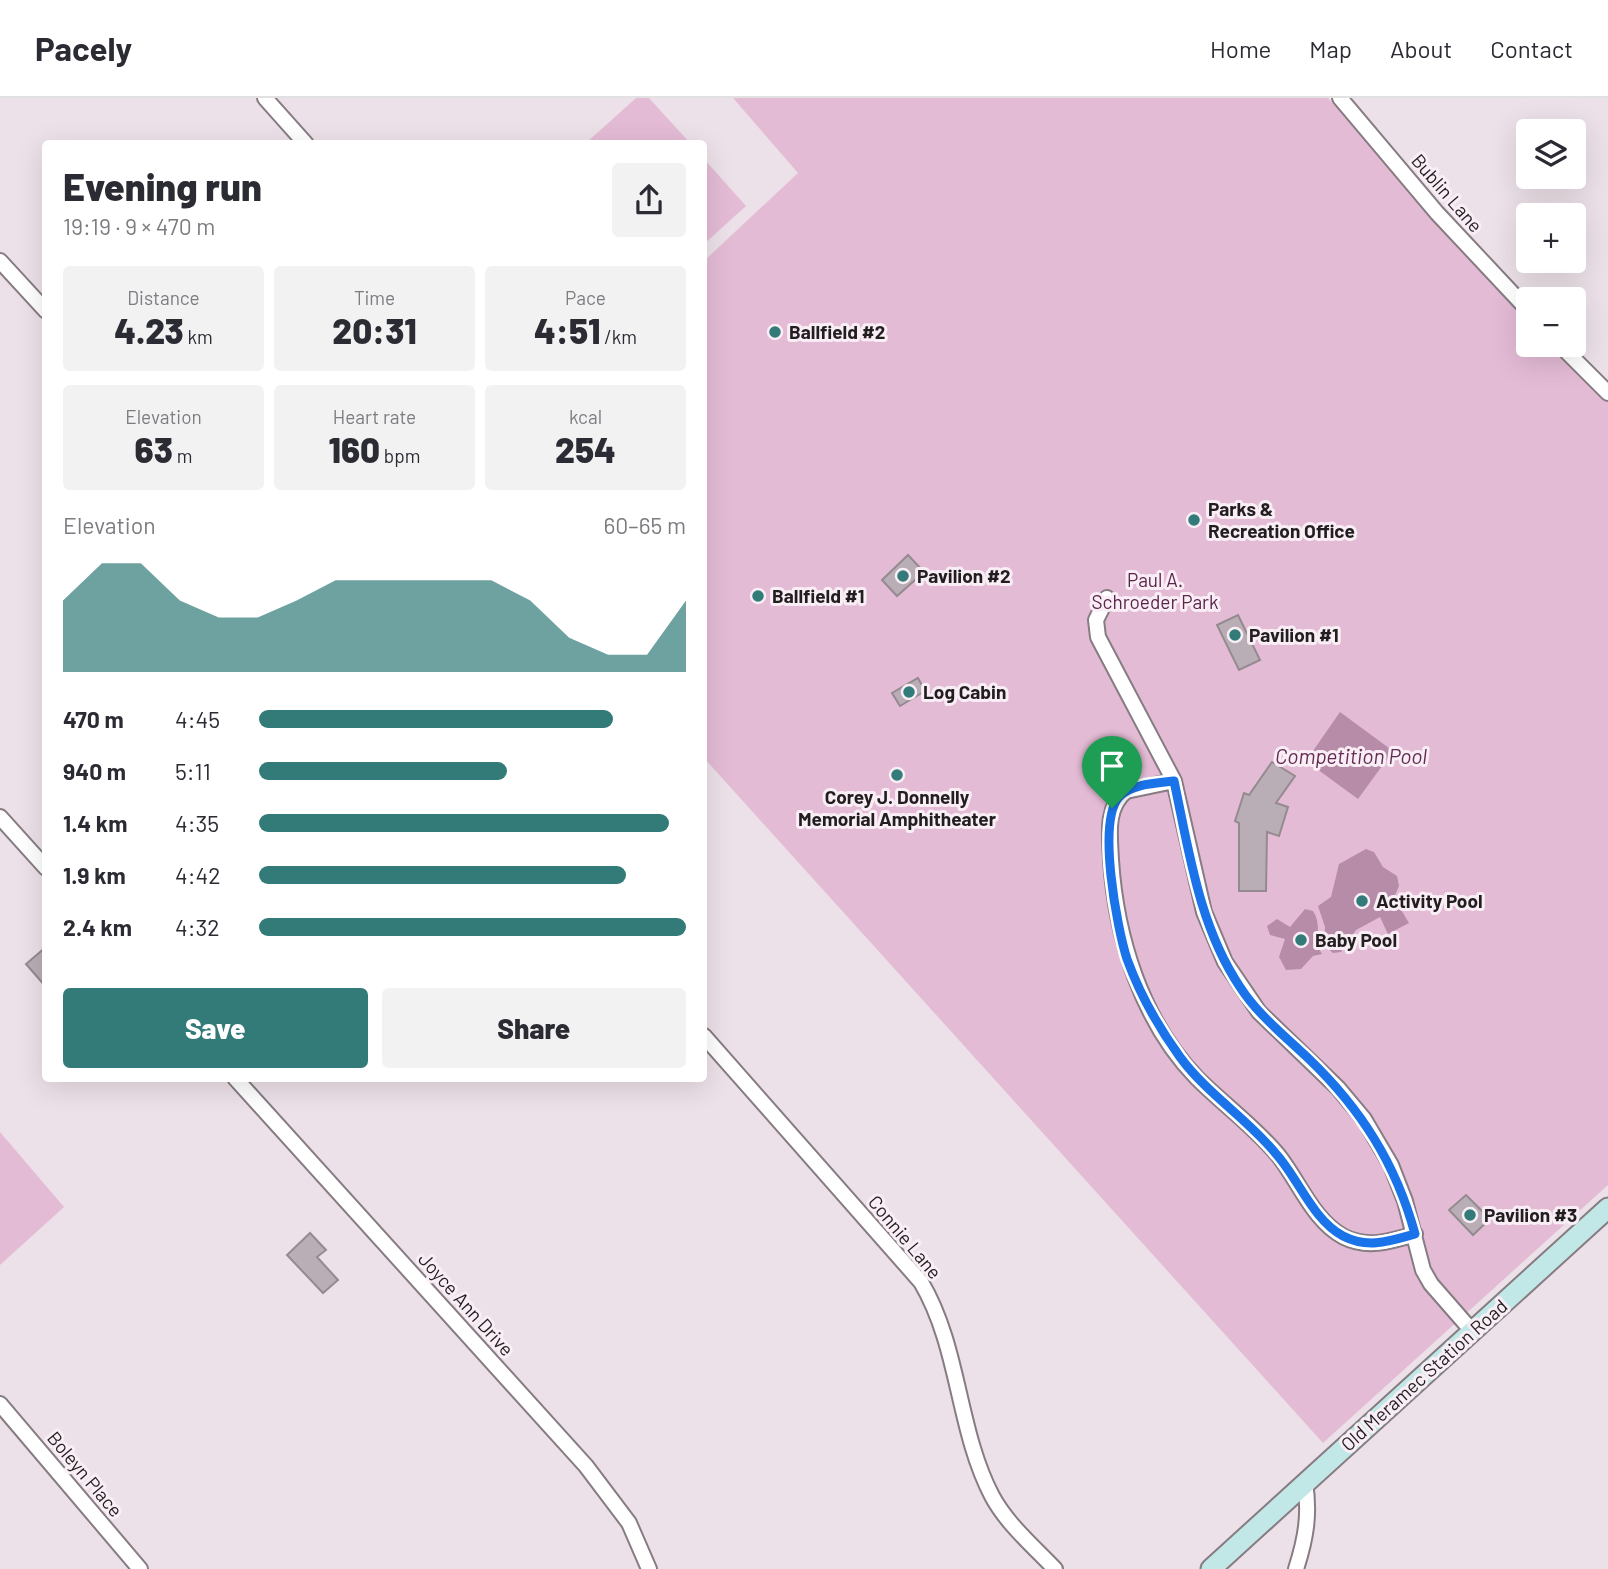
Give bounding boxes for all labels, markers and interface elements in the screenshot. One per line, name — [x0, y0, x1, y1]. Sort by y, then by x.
text: Pacely — [35, 28, 132, 68]
text: Home — [1210, 34, 1271, 63]
text: Map — [1309, 34, 1352, 63]
text: About — [1390, 34, 1452, 63]
text: Contact — [1490, 34, 1573, 63]
map controls — [1516, 119, 1586, 357]
button: layers — [1516, 119, 1586, 189]
street label: Bublin Lane — [1407, 149, 1488, 237]
text: Evening run — [63, 163, 262, 209]
button: share — [612, 163, 686, 237]
button: + — [1516, 203, 1586, 273]
text: 19:19 · 9 × 470 m — [63, 212, 215, 240]
text: Distance — [127, 286, 200, 309]
text: Time — [354, 286, 395, 309]
text: Pace — [565, 286, 606, 309]
button: − — [1516, 287, 1586, 357]
text: 4.23 — [114, 309, 184, 351]
text: 20:31 — [332, 309, 417, 351]
text: 4:51 — [534, 309, 600, 351]
place label: Ballfield #2 — [789, 320, 885, 343]
marker: Ballfield #2 — [767, 324, 783, 340]
text: km — [184, 325, 213, 348]
text: /km — [600, 325, 637, 348]
text: Elevation — [125, 405, 202, 428]
text: Heart rate — [333, 405, 416, 428]
text: kcal — [569, 405, 602, 428]
text: 63 — [135, 428, 173, 470]
text: 160 — [329, 428, 380, 470]
text: 254 — [555, 428, 616, 470]
text: m — [173, 444, 192, 467]
text: bpm — [380, 444, 420, 467]
place label: Parks & Recreation Office — [1208, 497, 1355, 542]
text: Elevation — [63, 511, 156, 539]
text: 60–65 m — [604, 511, 686, 539]
marker: Parks & Recreation Office — [1186, 512, 1202, 528]
place label: Pavilion #2 — [917, 564, 1011, 587]
marker: Pavilion #2 — [895, 568, 911, 584]
park label: Paul A. Schroeder Park — [1091, 568, 1219, 613]
place label: Ballfield #1 — [772, 584, 865, 607]
marker: Ballfield #1 — [750, 588, 766, 604]
place label: Pavilion #1 — [1249, 623, 1339, 646]
marker: Pavilion #1 — [1227, 627, 1243, 643]
place label: Log Cabin — [923, 680, 1006, 703]
marker: Log Cabin — [901, 684, 917, 700]
text: 470 m — [63, 705, 124, 733]
text: 4:45 — [175, 705, 220, 733]
pin — [1082, 736, 1142, 808]
water label: Competition Pool — [1275, 743, 1427, 768]
icon: arrive — [1093, 747, 1131, 785]
text: 940 m — [63, 757, 126, 785]
text: 5:11 — [175, 757, 211, 785]
marker: Corey J. Donnelly Memorial Amphitheater — [889, 767, 905, 783]
place label: Corey J. Donnelly Memorial Amphitheater — [798, 785, 997, 830]
text: 1.4 km — [63, 809, 127, 837]
text: 4:35 — [175, 809, 219, 837]
text: 1.9 km — [63, 861, 126, 889]
text: 4:42 — [175, 861, 220, 889]
place label: Activity Pool — [1376, 889, 1483, 912]
marker: Activity Pool — [1354, 893, 1370, 909]
text: 2.4 km — [63, 913, 132, 941]
text: 4:32 — [175, 913, 220, 941]
place label: Baby Pool — [1315, 928, 1397, 951]
marker: Baby Pool — [1293, 932, 1309, 948]
button: Save — [63, 988, 368, 1068]
button: Share — [382, 988, 686, 1068]
street label: Connie Lane — [864, 1190, 947, 1283]
place label: Pavilion #3 — [1484, 1203, 1577, 1226]
marker: Pavilion #3 — [1462, 1207, 1478, 1223]
street label: Joyce Ann Drive — [414, 1247, 519, 1360]
street label: Old Meramec Station Road — [1336, 1294, 1512, 1455]
street label: Boleyn Place — [43, 1426, 128, 1521]

